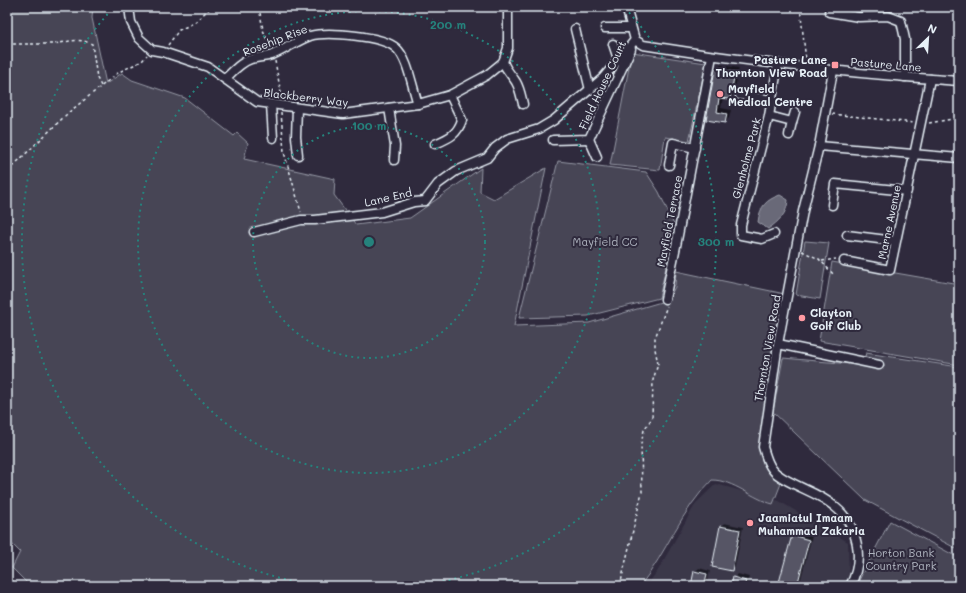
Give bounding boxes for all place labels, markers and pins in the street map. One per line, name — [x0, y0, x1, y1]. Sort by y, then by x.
place label: Pasture Lane Thornton View Road — [716, 52, 827, 80]
marker: Pasture Lane Thornton View Road — [830, 60, 840, 70]
place label: Mayfield Medical Centre — [728, 81, 813, 109]
marker: Mayfield Medical Centre — [715, 89, 725, 99]
centre of rings — [362, 235, 376, 249]
place label: Clayton Golf Club — [810, 305, 861, 333]
marker: Clayton Golf Club — [797, 313, 807, 323]
place label: Jaamiatul Imaam Muhammad Zakaria — [758, 510, 865, 538]
marker: Jaamiatul Imaam Muhammad Zakaria — [745, 518, 755, 528]

